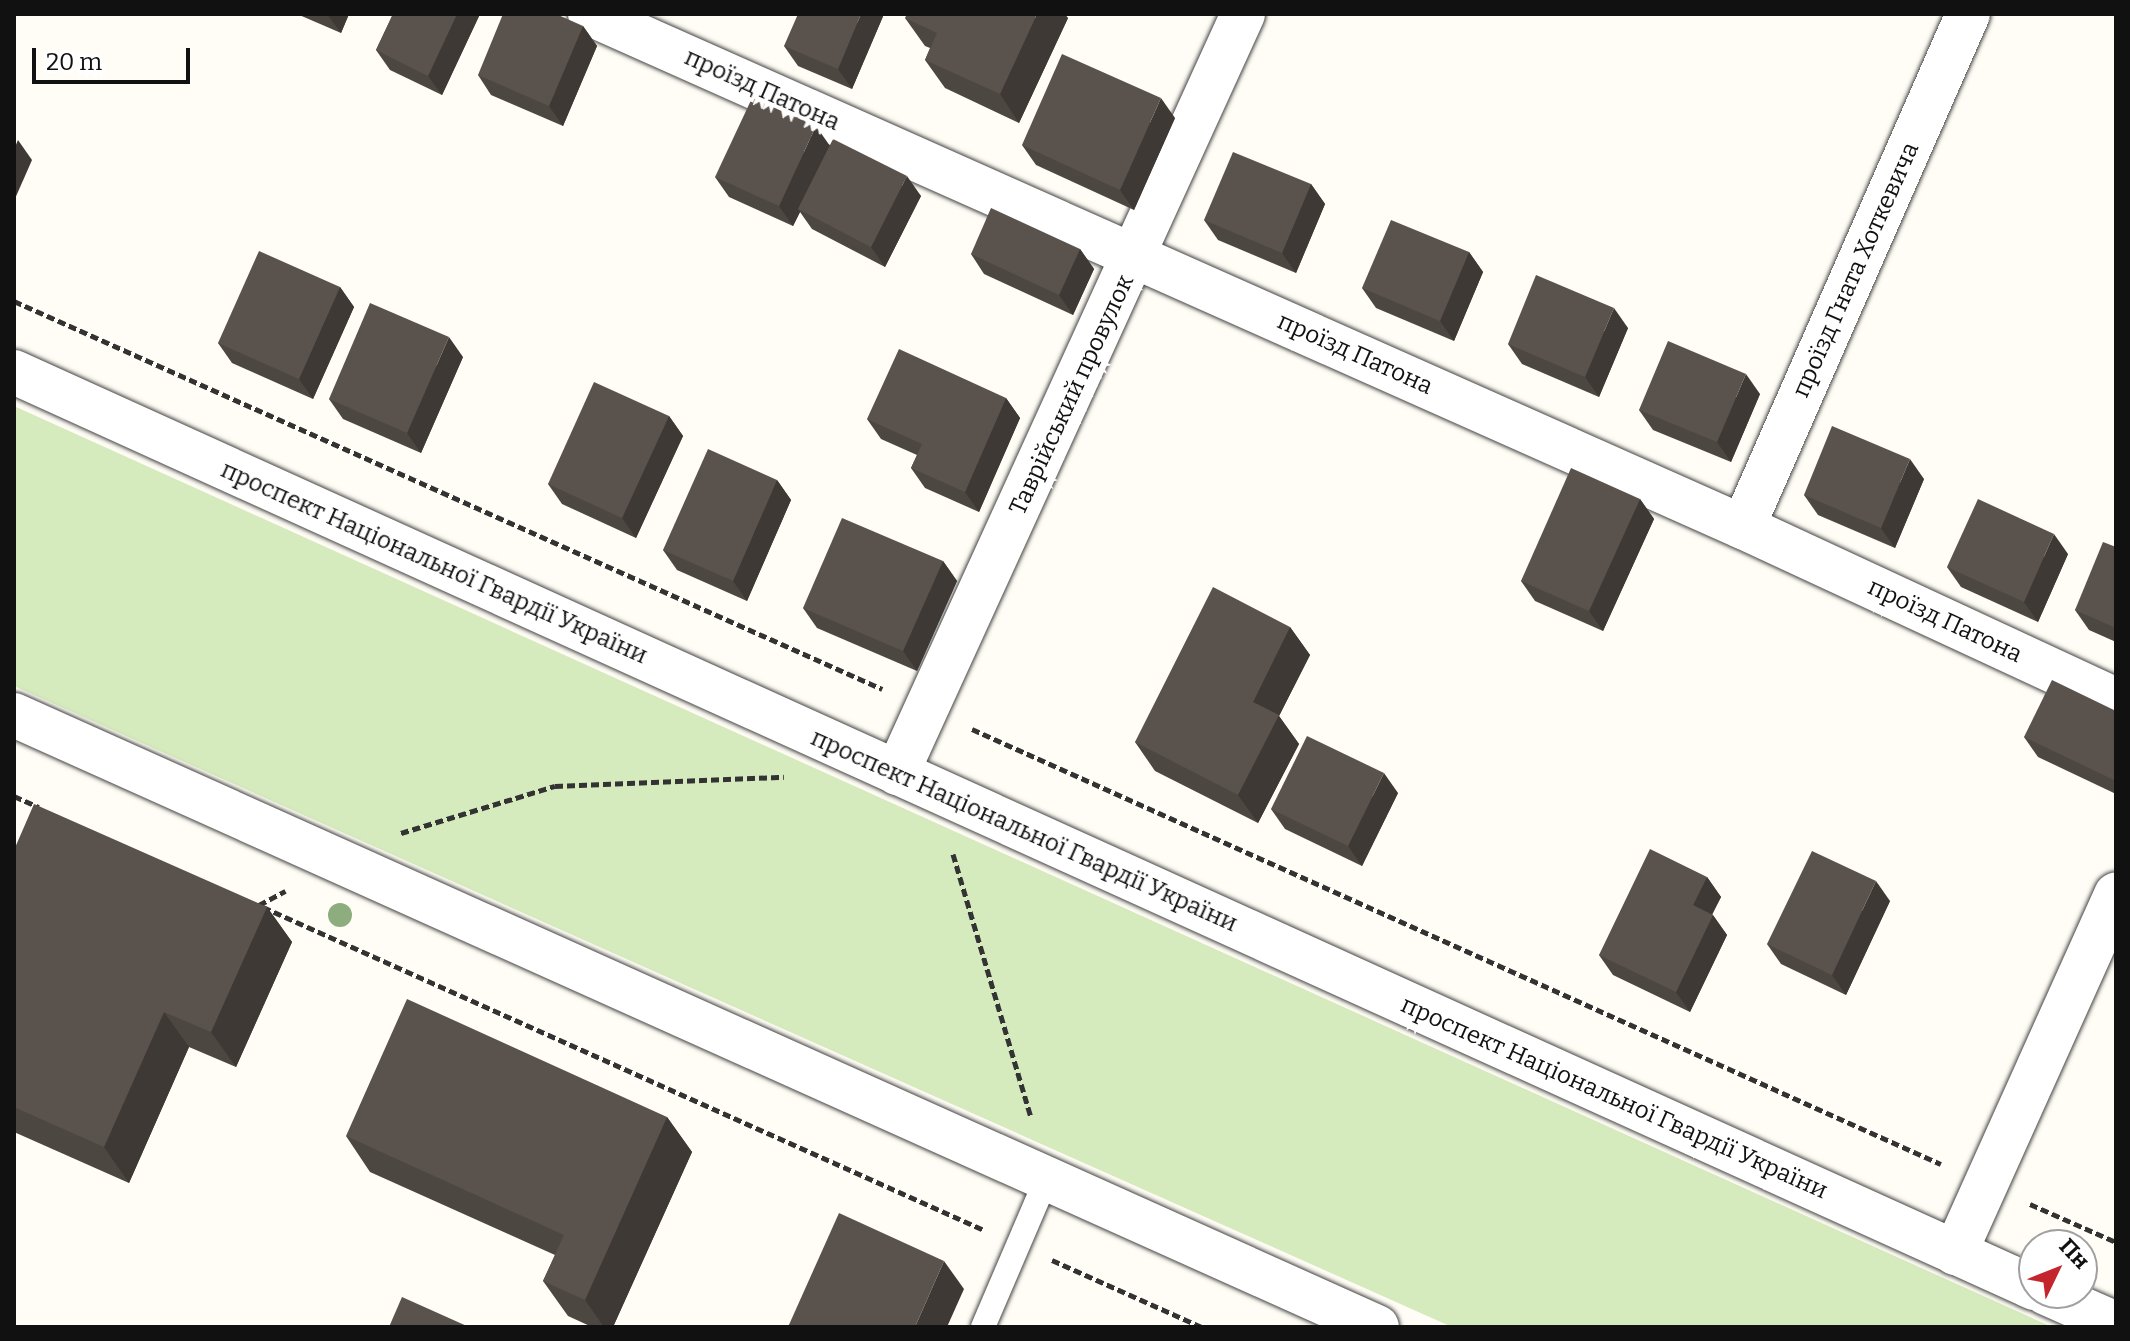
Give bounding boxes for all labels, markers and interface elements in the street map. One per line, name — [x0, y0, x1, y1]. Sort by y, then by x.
scale bar — [36, 32, 194, 82]
street label: проїзд Патона — [680, 43, 844, 137]
text: 20 m — [46, 48, 102, 76]
street label: проїзд Гната Хоткевича — [1787, 138, 1925, 402]
street label: Таврійський провулок — [1004, 270, 1140, 520]
street label: проїзд Патона — [1273, 307, 1437, 401]
street label: проспект Національної Гвардії України — [216, 456, 652, 670]
street label: проїзд Патона — [1863, 573, 2027, 669]
street label: проспект Національної Гвардії України — [806, 724, 1242, 938]
street label: проспект Національної Гвардії України — [1396, 991, 1832, 1205]
north arrow — [2018, 1229, 2098, 1309]
text: Пн — [2054, 1233, 2095, 1274]

